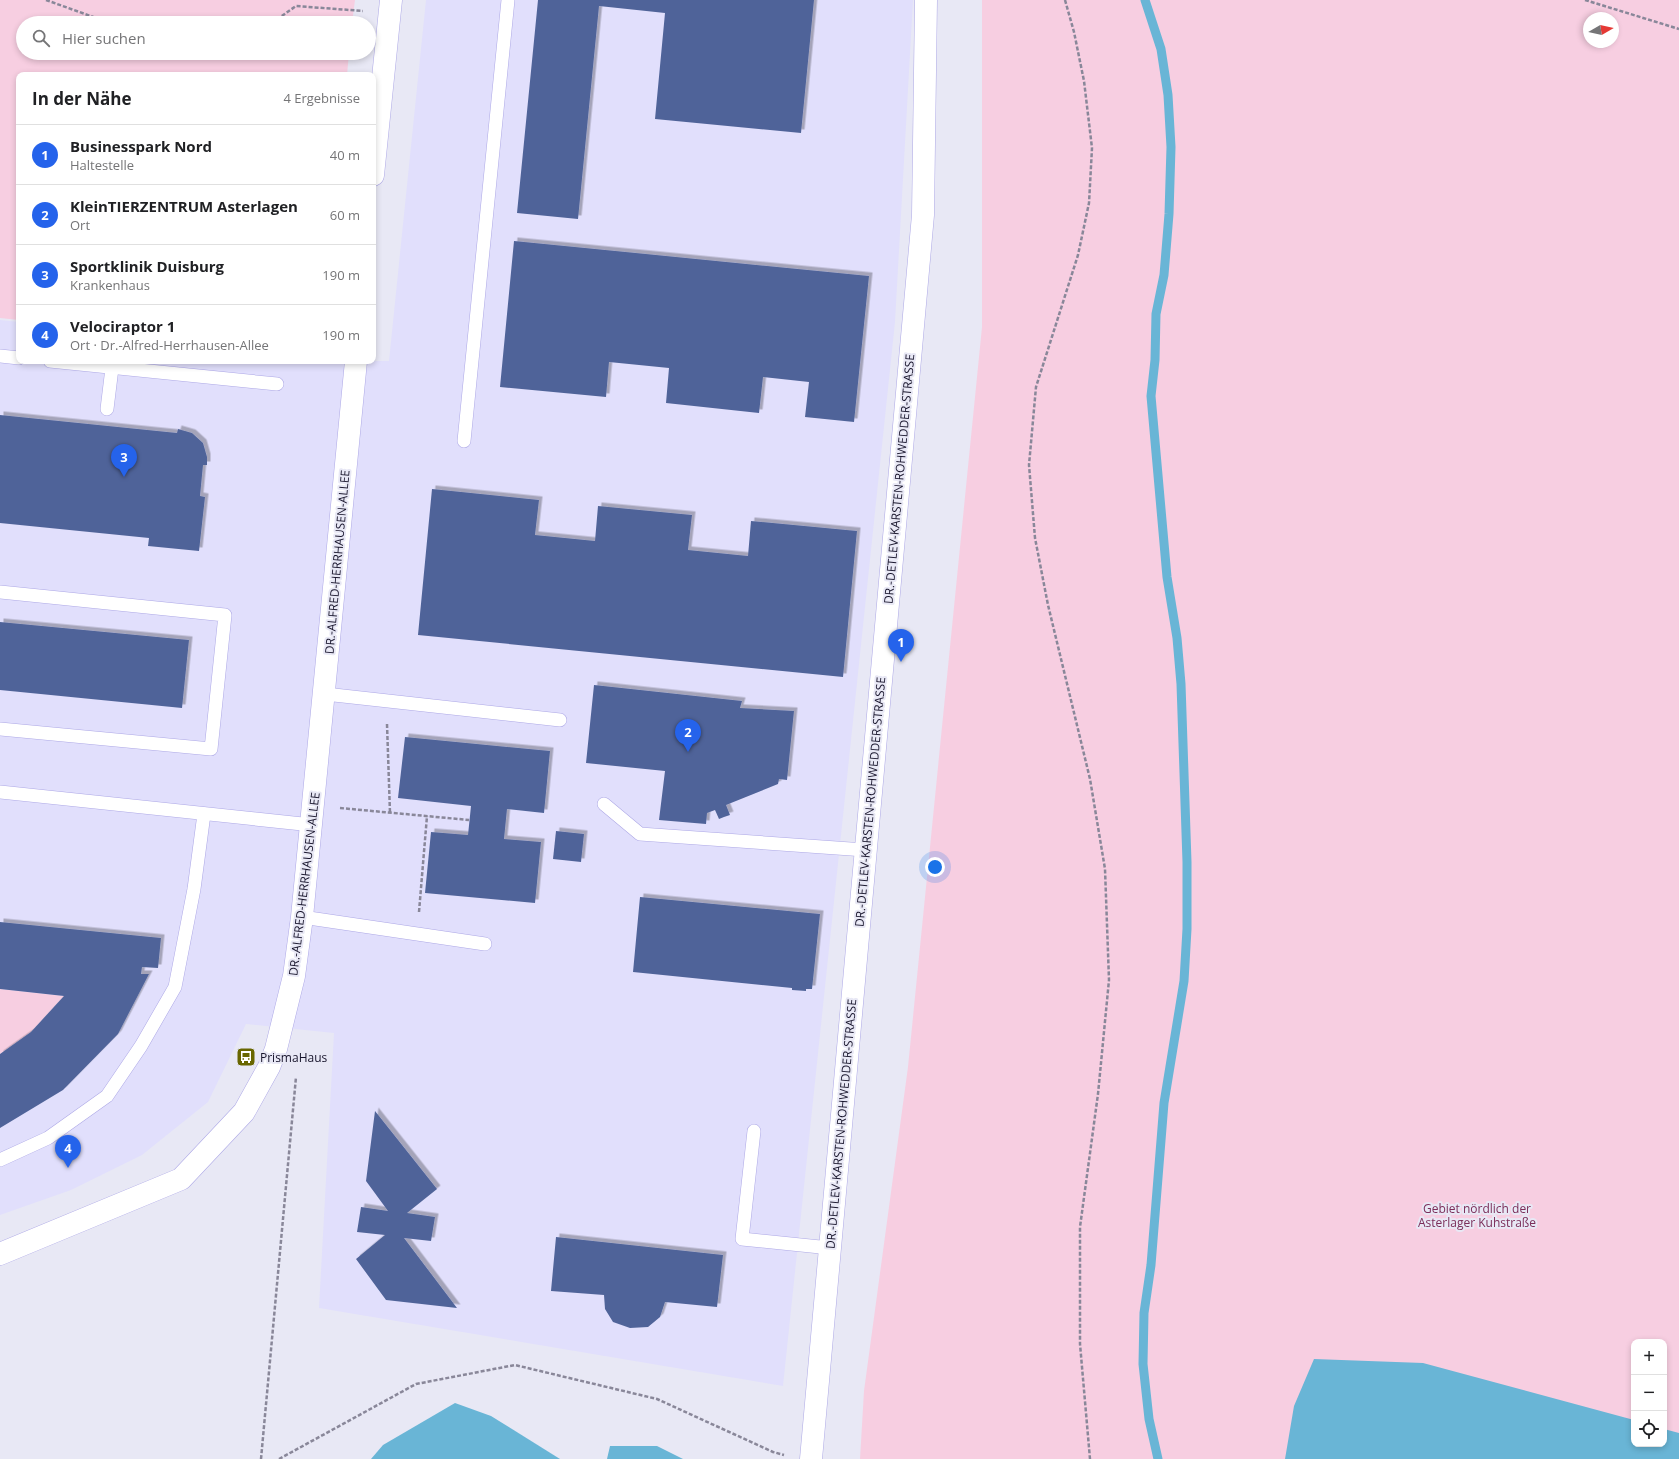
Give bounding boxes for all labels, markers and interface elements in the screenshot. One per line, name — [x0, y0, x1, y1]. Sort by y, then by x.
north arrow — [1583, 12, 1619, 48]
search box — [16, 16, 376, 60]
icon: search — [30, 27, 52, 49]
text: Hier suchen — [62, 28, 146, 48]
text: In der Nähe — [32, 87, 131, 110]
text: 4 Ergebnisse — [283, 89, 360, 107]
text: Businesspark Nord — [70, 136, 212, 156]
text: 1 — [41, 146, 49, 164]
text: 40 m — [330, 146, 360, 164]
text: Haltestelle — [70, 156, 134, 174]
text: KleinTIERZENTRUM Asterlagen — [70, 196, 298, 216]
text: 2 — [41, 206, 49, 224]
text: 60 m — [330, 206, 360, 224]
text: Ort — [70, 216, 90, 234]
text: Sportklinik Duisburg — [70, 256, 224, 276]
text: 3 — [41, 266, 49, 284]
text: 190 m — [322, 266, 360, 284]
text: Krankenhaus — [70, 276, 150, 294]
text: Velociraptor 1 — [70, 316, 175, 336]
text: 4 — [41, 326, 49, 344]
text: 190 m — [322, 326, 360, 344]
text: Ort · Dr.-Alfred-Herrhausen-Allee — [70, 336, 269, 354]
street label: DR.-DETLEV-KARSTEN-ROHWEDDER-STRASSE — [880, 353, 918, 605]
pin: 3 — [111, 444, 137, 477]
street label: DR.-ALFRED-HERRHAUSEN-ALLEE — [320, 469, 354, 655]
pin: 1 — [888, 629, 914, 662]
street label: DR.-DETLEV-KARSTEN-ROHWEDDER-STRASSE — [851, 676, 889, 928]
pin: 2 — [675, 719, 701, 752]
street label: DR.-ALFRED-HERRHAUSEN-ALLEE — [284, 791, 324, 977]
your location — [925, 857, 945, 877]
street label: DR.-DETLEV-KARSTEN-ROHWEDDER-STRASSE — [822, 998, 860, 1250]
bus stop icon: PrismaHaus — [235, 1046, 257, 1068]
place label: PrismaHaus — [260, 1049, 328, 1066]
pin: 4 — [55, 1135, 81, 1168]
park label: Gebiet nördlich der Asterlager Kuhstraße — [1418, 1200, 1536, 1231]
map controls — [1631, 1339, 1667, 1447]
button: + — [1631, 1339, 1667, 1375]
button: − — [1631, 1375, 1667, 1411]
button: locate — [1631, 1411, 1667, 1447]

